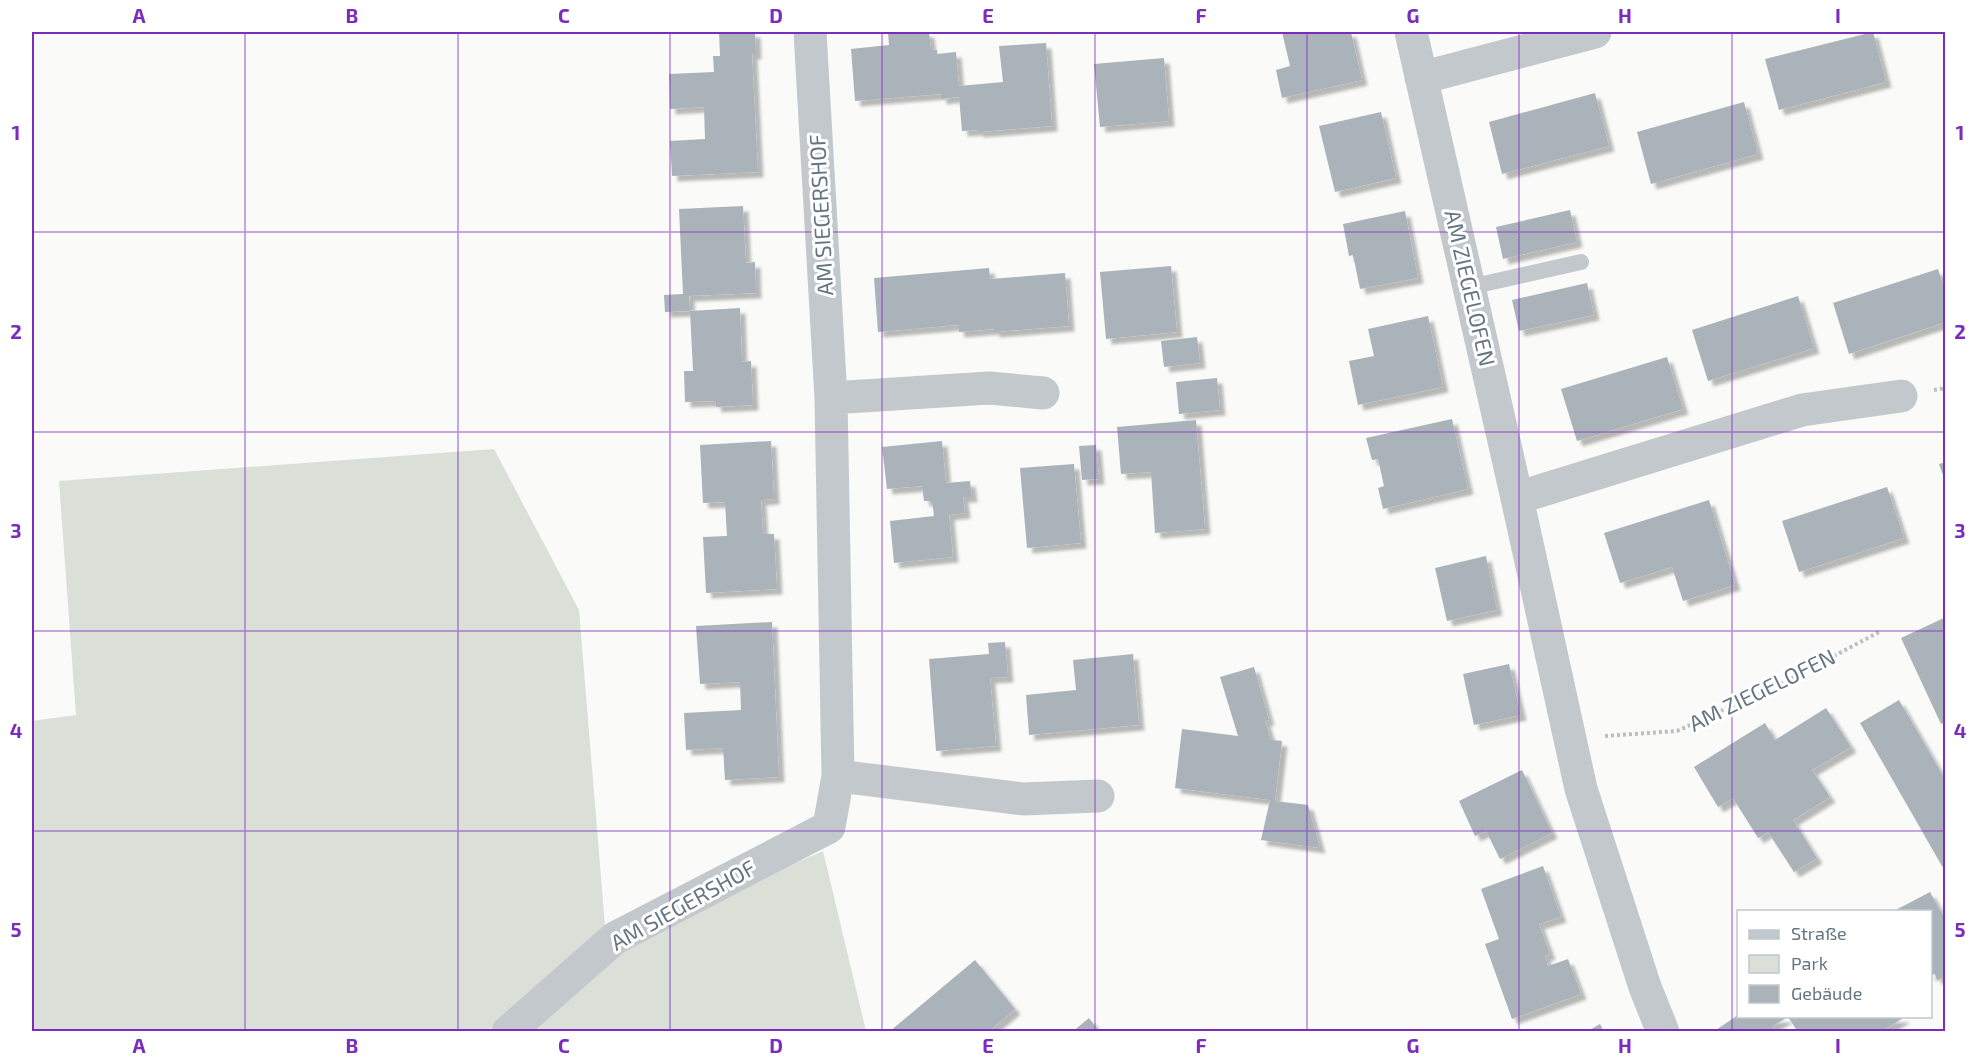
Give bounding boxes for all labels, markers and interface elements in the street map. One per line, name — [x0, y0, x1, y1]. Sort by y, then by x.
text: A — [132, 3, 146, 27]
text: B — [346, 3, 358, 27]
text: C — [558, 3, 570, 27]
text: D — [769, 3, 783, 27]
text: E — [982, 3, 994, 27]
text: F — [1195, 3, 1207, 27]
text: G — [1407, 3, 1419, 27]
text: H — [1618, 3, 1632, 27]
text: I — [1835, 3, 1841, 27]
text: 1 — [12, 120, 20, 144]
text: 1 — [1956, 120, 1964, 144]
street label: AM SIEGERSHOF — [803, 134, 837, 296]
street label: AM ZIEGELOFEN — [1440, 207, 1502, 369]
text: 2 — [10, 319, 22, 343]
text: 2 — [1954, 319, 1966, 343]
text: 3 — [10, 518, 22, 542]
text: 3 — [1954, 518, 1966, 542]
street label: AM ZIEGELOFEN — [1684, 642, 1839, 736]
text: 4 — [10, 718, 23, 742]
text: 4 — [1954, 718, 1967, 742]
street label: AM SIEGERSHOF — [606, 854, 760, 955]
legend — [1737, 910, 1932, 1018]
text: 5 — [10, 917, 22, 941]
text: 5 — [1954, 917, 1966, 941]
text: Straße — [1791, 922, 1847, 944]
text: Park — [1791, 952, 1828, 974]
text: Gebäude — [1791, 982, 1862, 1004]
text: A — [132, 1033, 146, 1057]
text: B — [346, 1033, 358, 1057]
text: C — [558, 1033, 570, 1057]
text: D — [769, 1033, 783, 1057]
text: E — [982, 1033, 994, 1057]
text: F — [1195, 1033, 1207, 1057]
text: G — [1407, 1033, 1419, 1057]
text: H — [1618, 1033, 1632, 1057]
text: I — [1835, 1033, 1841, 1057]

